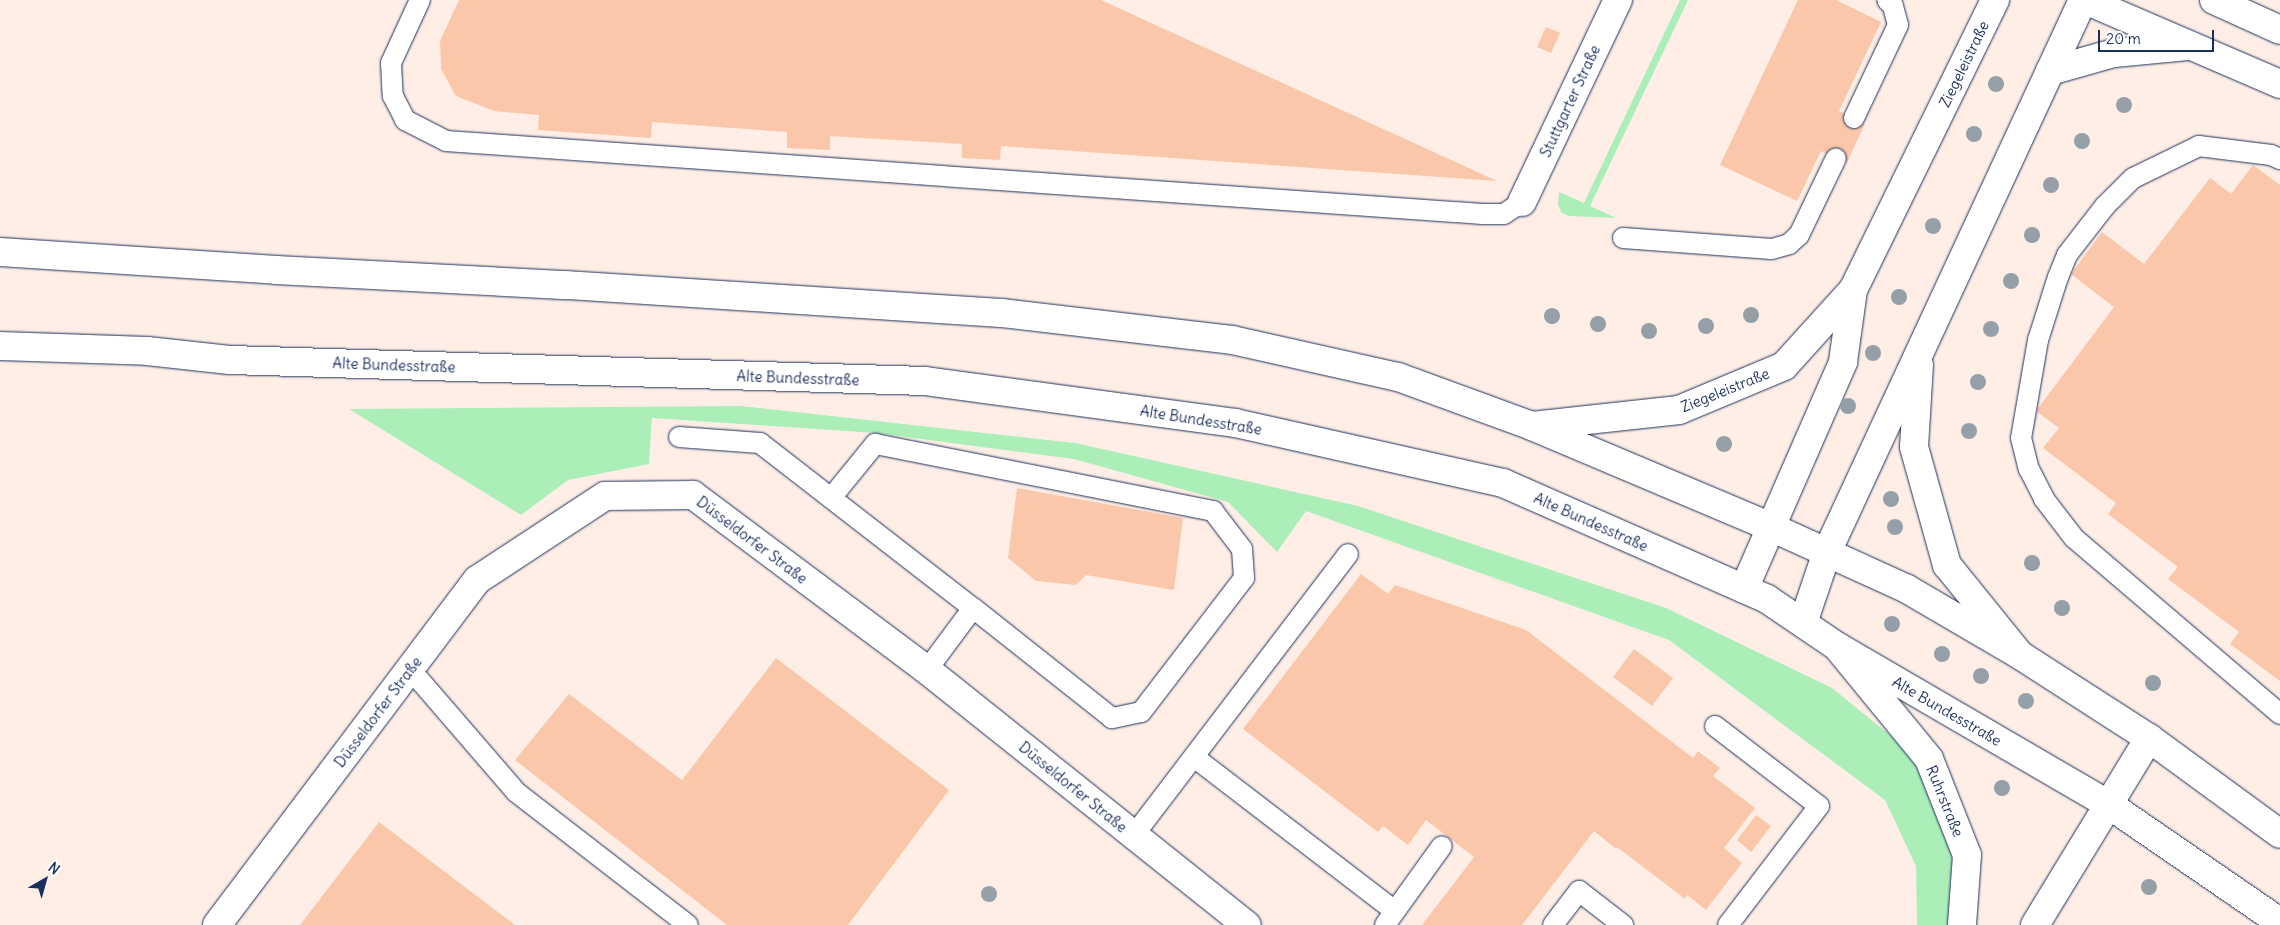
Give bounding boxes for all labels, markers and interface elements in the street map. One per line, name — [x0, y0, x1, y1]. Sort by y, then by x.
street label: Ziegeleistraße — [1935, 18, 1993, 110]
scale bar — [2100, 20, 2216, 52]
text: 20 m — [2106, 29, 2141, 48]
street label: Stuttgarter Straße — [1536, 42, 1604, 160]
street label: Alte Bundesstraße — [332, 354, 456, 376]
street label: Ziegeleistraße — [1678, 364, 1772, 416]
street label: Alte Bundesstraße — [736, 367, 860, 389]
street label: Alte Bundesstraße — [1139, 401, 1263, 439]
street label: Alte Bundesstraße — [1531, 489, 1651, 555]
street label: Düsseldorfer Straße — [693, 492, 811, 588]
street label: Düsseldorfer Straße — [330, 653, 426, 771]
street label: Alte Bundesstraße — [1889, 672, 2005, 750]
street label: Düsseldorfer Straße — [1015, 738, 1131, 836]
street label: Ruhrstraße — [1922, 763, 1968, 839]
north arrow — [20, 855, 70, 905]
text: N — [45, 858, 64, 878]

